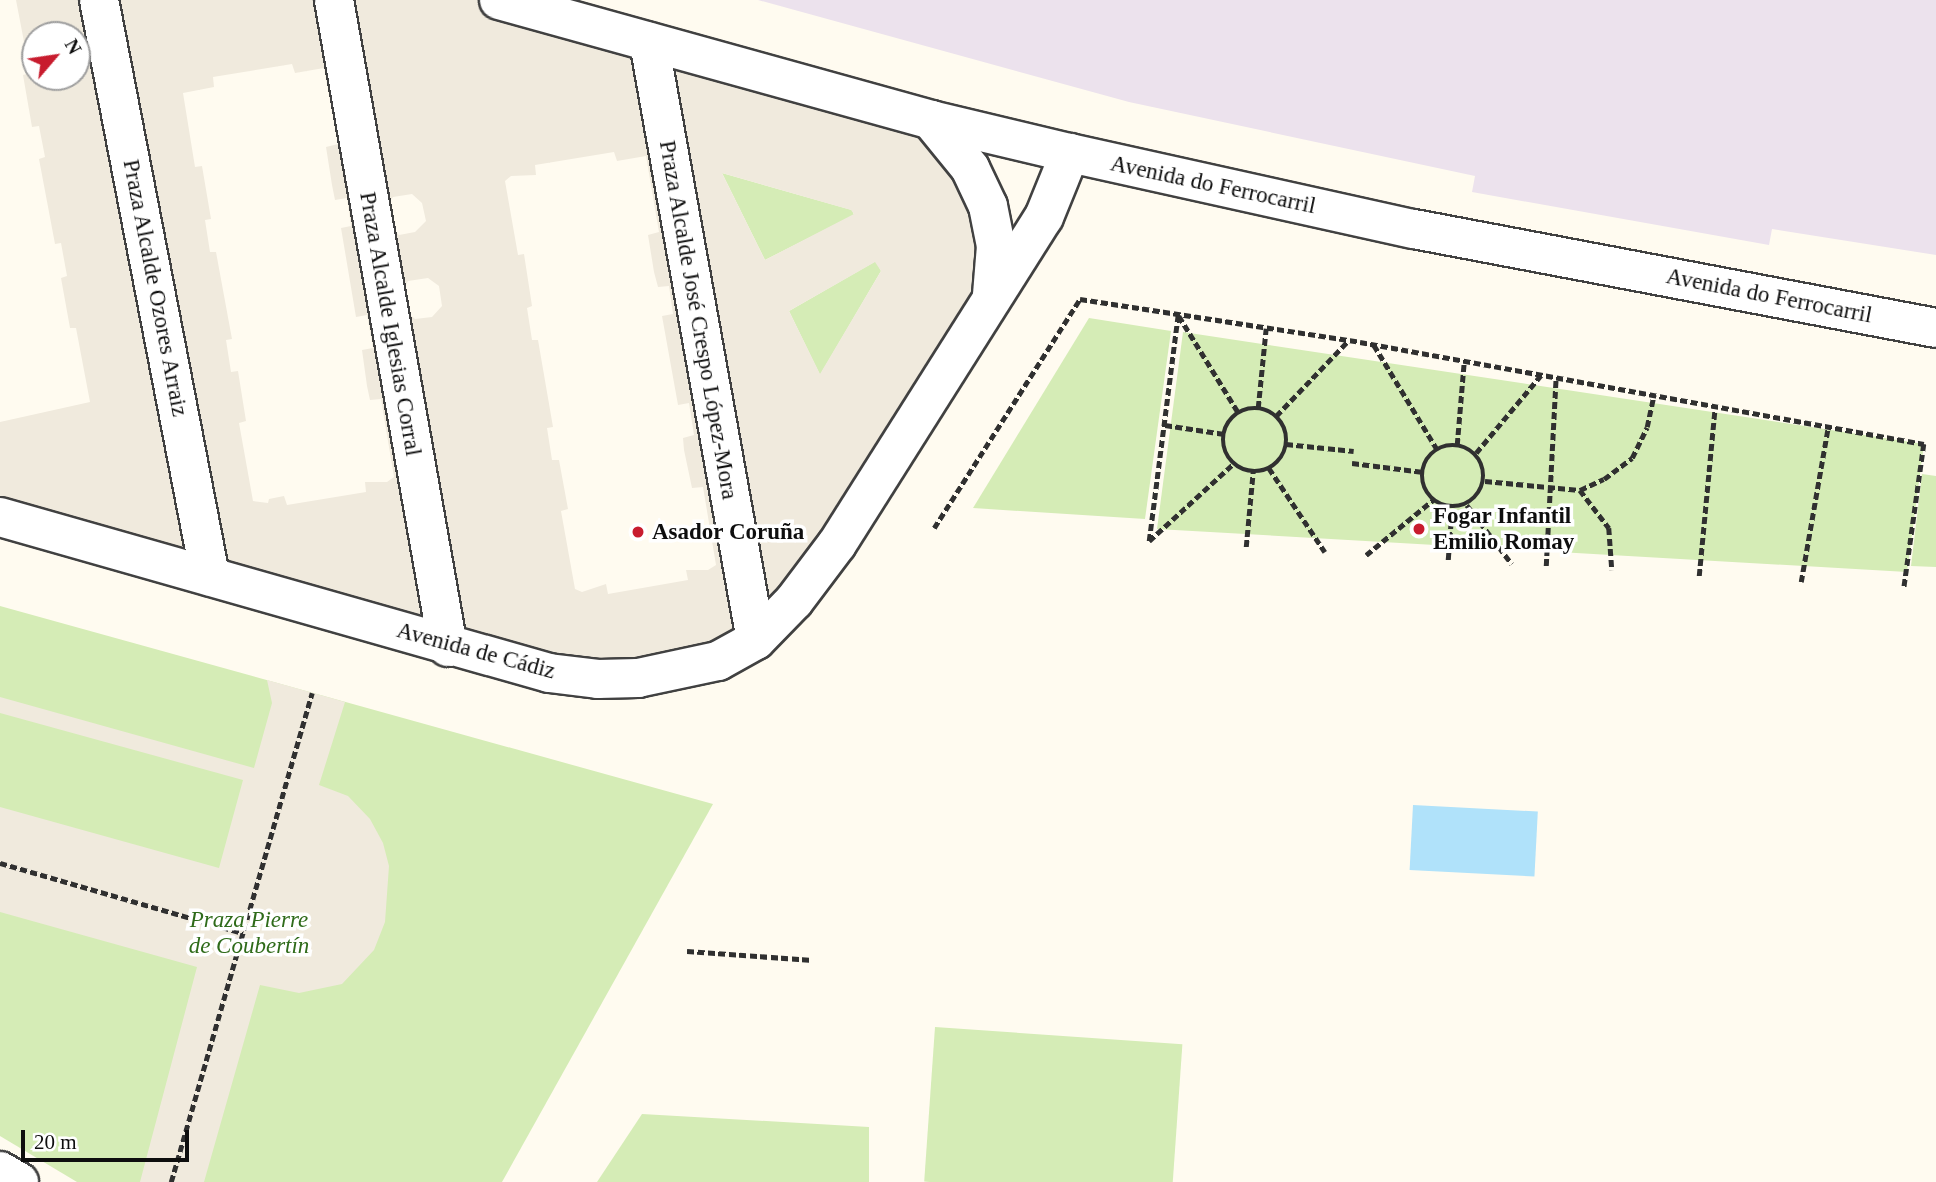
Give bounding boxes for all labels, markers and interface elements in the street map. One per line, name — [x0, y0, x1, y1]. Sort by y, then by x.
north arrow — [21, 21, 91, 91]
text: N — [61, 35, 86, 58]
street label: Praza Alcalde José Crespo López-Mora — [653, 138, 743, 502]
street label: Avenida do Ferrocarril — [1108, 150, 1318, 220]
street label: Praza Alcalde Ozores Arraiz — [116, 156, 194, 420]
street label: Praza Alcalde Iglesias Corral — [353, 189, 427, 459]
street label: Avenida do Ferrocarril — [1664, 263, 1874, 329]
place label: Fogar Infantil Emilio Romay — [1433, 502, 1574, 556]
place label: Asador Coruña — [652, 518, 805, 546]
marker: Fogar Infantil Emilio Romay — [1411, 521, 1427, 537]
marker: Asador Coruña — [630, 524, 646, 540]
street label: Avenida de Cádiz — [394, 617, 558, 685]
park label: Praza Pierre de Coubertín — [189, 906, 309, 960]
scale bar — [24, 1116, 192, 1160]
text: 20 m — [34, 1130, 77, 1154]

